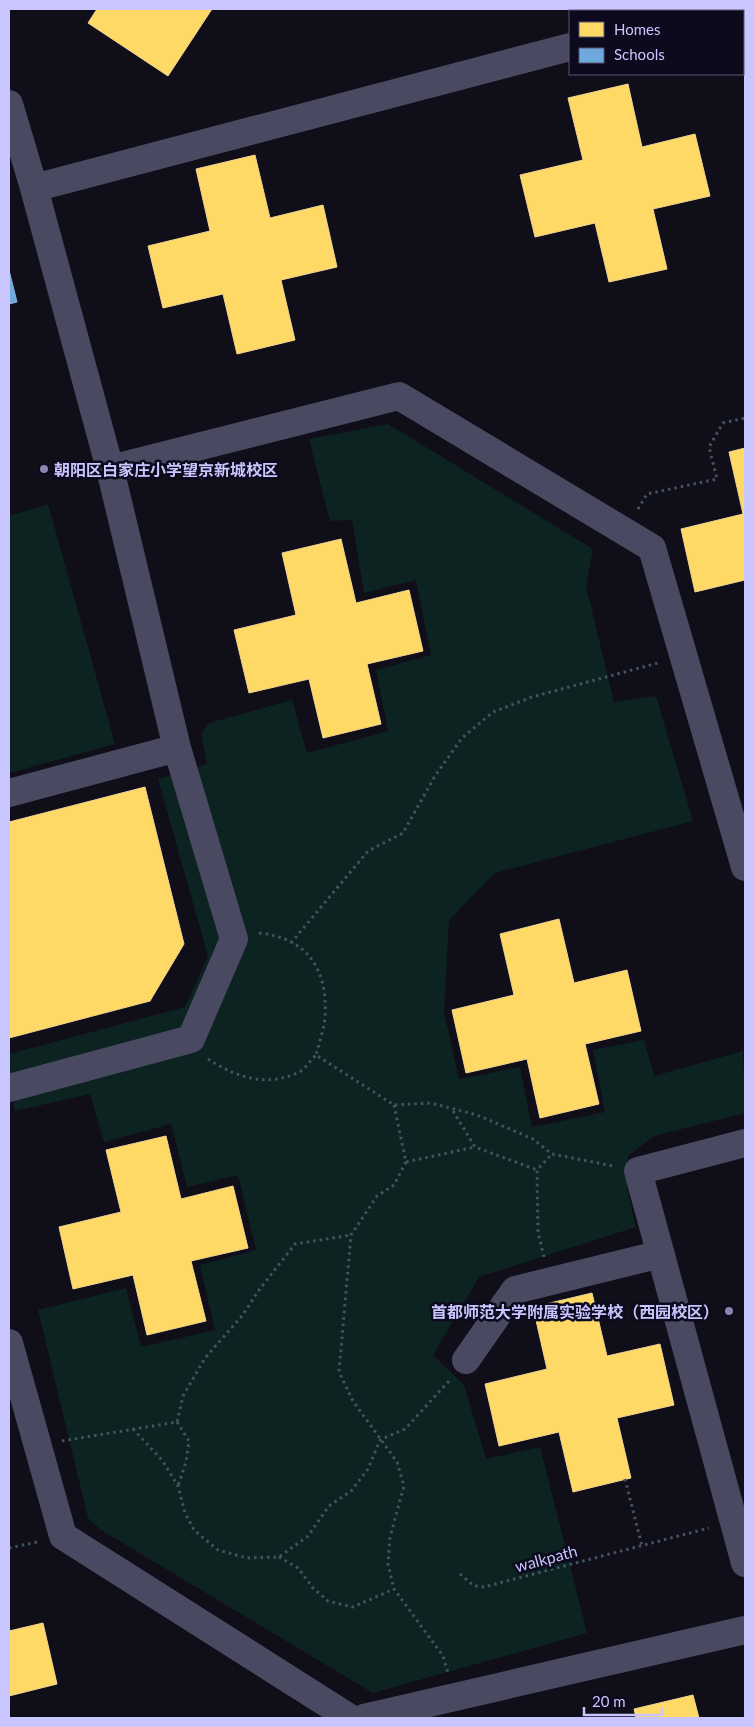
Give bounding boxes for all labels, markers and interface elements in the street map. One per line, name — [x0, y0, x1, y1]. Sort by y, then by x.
legend — [569, 10, 744, 75]
text: Homes — [614, 20, 660, 38]
text: Schools — [614, 45, 665, 63]
place label: 朝阳区白家庄小学望京新城校区 — [54, 460, 278, 479]
marker: 朝阳区白家庄小学望京新城校区 — [38, 463, 50, 475]
place label: 首都师范大学附属实验学校（西园校区） — [431, 1302, 719, 1321]
marker: 首都师范大学附属实验学校（西园校区） — [723, 1305, 735, 1317]
street label: walkpath — [513, 1541, 579, 1575]
scale bar — [584, 1684, 662, 1716]
text: 20 m — [592, 1692, 626, 1710]

